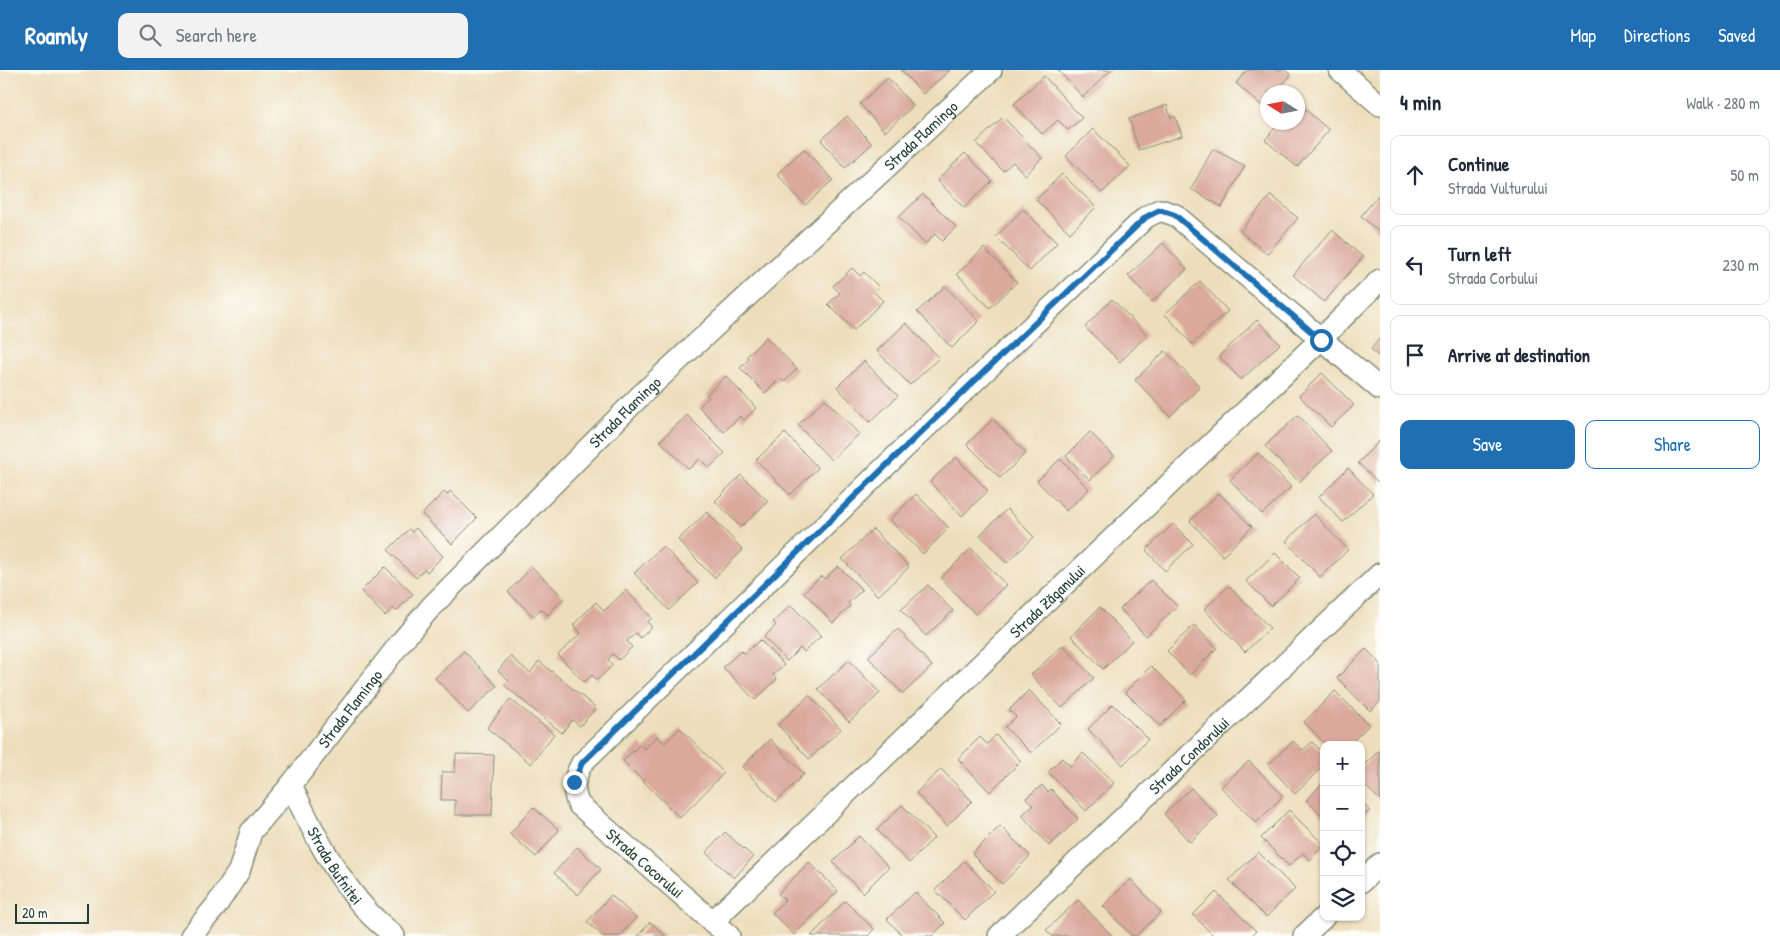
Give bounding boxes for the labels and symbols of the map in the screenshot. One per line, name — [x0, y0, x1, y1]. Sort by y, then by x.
north arrow — [1260, 85, 1305, 130]
street label: Strada Flamingo — [879, 95, 963, 175]
route start — [1310, 329, 1333, 352]
street label: Strada Flamingo — [584, 371, 666, 453]
street label: Strada Zăganului — [1004, 560, 1090, 643]
street label: Strada Flamingo — [313, 664, 387, 752]
street label: Strada Condorului — [1144, 712, 1234, 799]
route end — [563, 771, 586, 794]
street label: Strada Bufnitei — [302, 823, 368, 909]
street label: Strada Cocorului — [601, 823, 689, 903]
scale bar — [15, 901, 89, 924]

